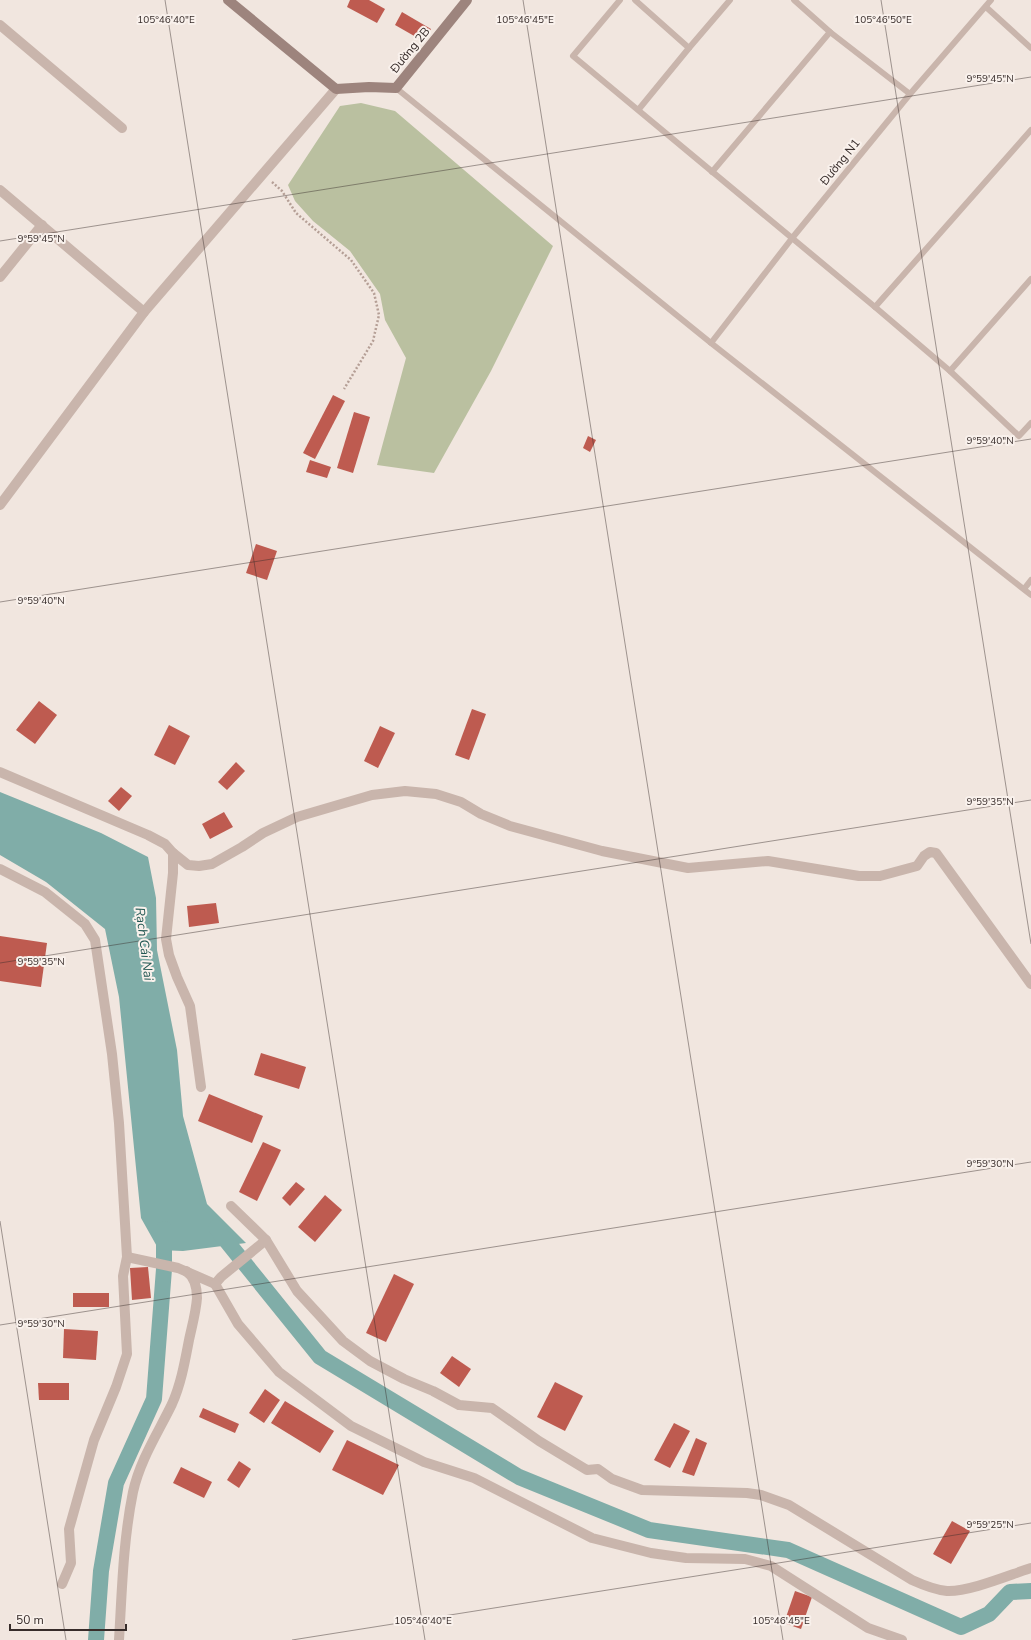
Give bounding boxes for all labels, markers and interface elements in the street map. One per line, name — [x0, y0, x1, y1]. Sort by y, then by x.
text: 105°46'40"E — [137, 13, 195, 27]
text: 105°46'45"E — [496, 13, 554, 27]
text: 105°46'50"E — [854, 13, 912, 27]
street label: Đường 2B — [386, 24, 433, 77]
text: 9°59'45"N — [966, 72, 1014, 86]
street label: Đường N1 — [816, 135, 864, 189]
text: 9°59'45"N — [17, 232, 65, 246]
text: 9°59'40"N — [966, 434, 1014, 448]
text: 9°59'40"N — [17, 594, 65, 608]
text: 9°59'35"N — [966, 795, 1014, 809]
water label: Rạch Cái Nai — [131, 906, 158, 983]
text: 9°59'35"N — [17, 955, 65, 969]
text: 9°59'30"N — [966, 1157, 1014, 1171]
text: 9°59'30"N — [17, 1317, 65, 1331]
text: 9°59'25"N — [966, 1518, 1014, 1532]
scale bar — [10, 1606, 126, 1632]
text: 50 m — [16, 1612, 44, 1628]
text: 105°46'40"E — [394, 1614, 452, 1628]
text: 105°46'45"E — [752, 1614, 810, 1628]

